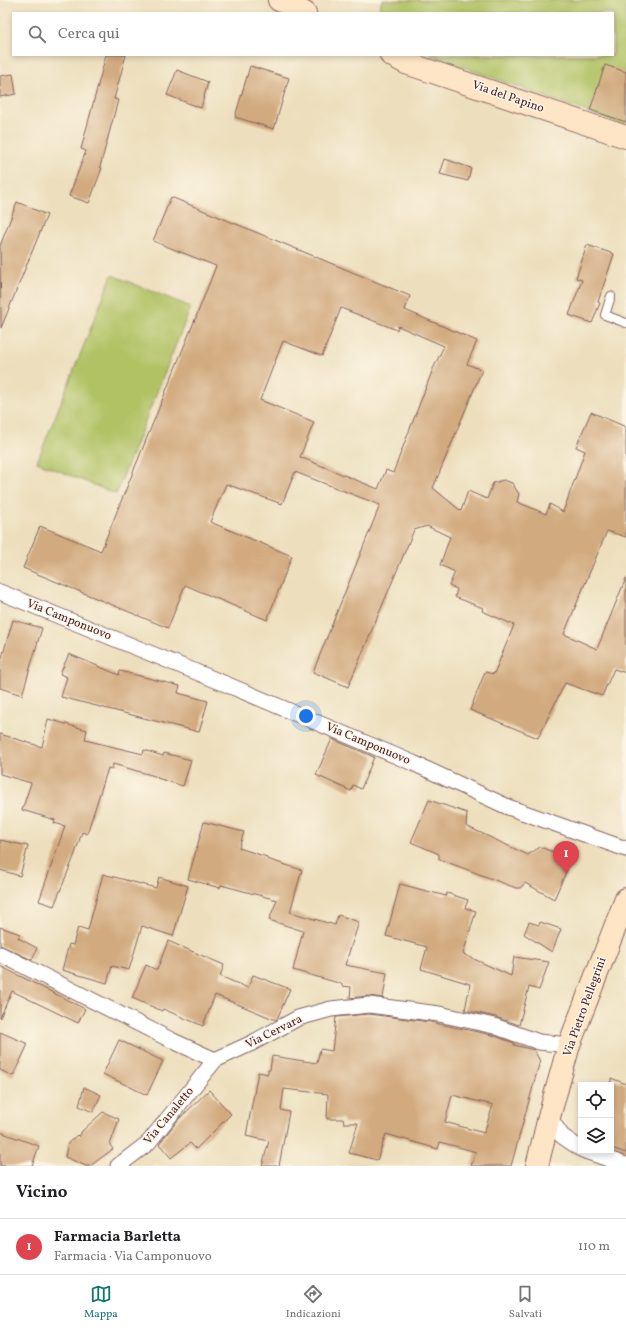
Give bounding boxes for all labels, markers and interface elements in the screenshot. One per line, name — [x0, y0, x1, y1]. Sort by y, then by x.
search box — [12, 12, 614, 56]
icon: search — [26, 23, 48, 45]
text: Cerca qui — [58, 24, 120, 45]
street label: Via del Papino — [470, 77, 546, 117]
street label: Via Camponuovo — [24, 596, 114, 644]
your location — [296, 706, 316, 726]
street label: Via Camponuovo — [323, 719, 413, 769]
pin: 1 — [553, 841, 579, 874]
street label: Via Pietro Pellegrini — [560, 955, 611, 1059]
street label: Via Cervara — [243, 1011, 305, 1053]
map controls — [578, 1082, 614, 1154]
button: locate — [578, 1082, 614, 1118]
street label: Via Canaletto — [140, 1084, 198, 1148]
button: layers — [578, 1118, 614, 1154]
text: Vicino — [16, 1181, 67, 1204]
text: Farmacia Barletta — [54, 1227, 181, 1248]
text: 1 — [26, 1238, 32, 1256]
text: 110 m — [578, 1238, 610, 1256]
text: Farmacia · Via Camponuovo — [54, 1248, 212, 1266]
tab: Mappa — [84, 1283, 118, 1322]
tab: Indicazioni — [286, 1283, 341, 1322]
tab: Salvati — [509, 1283, 542, 1322]

